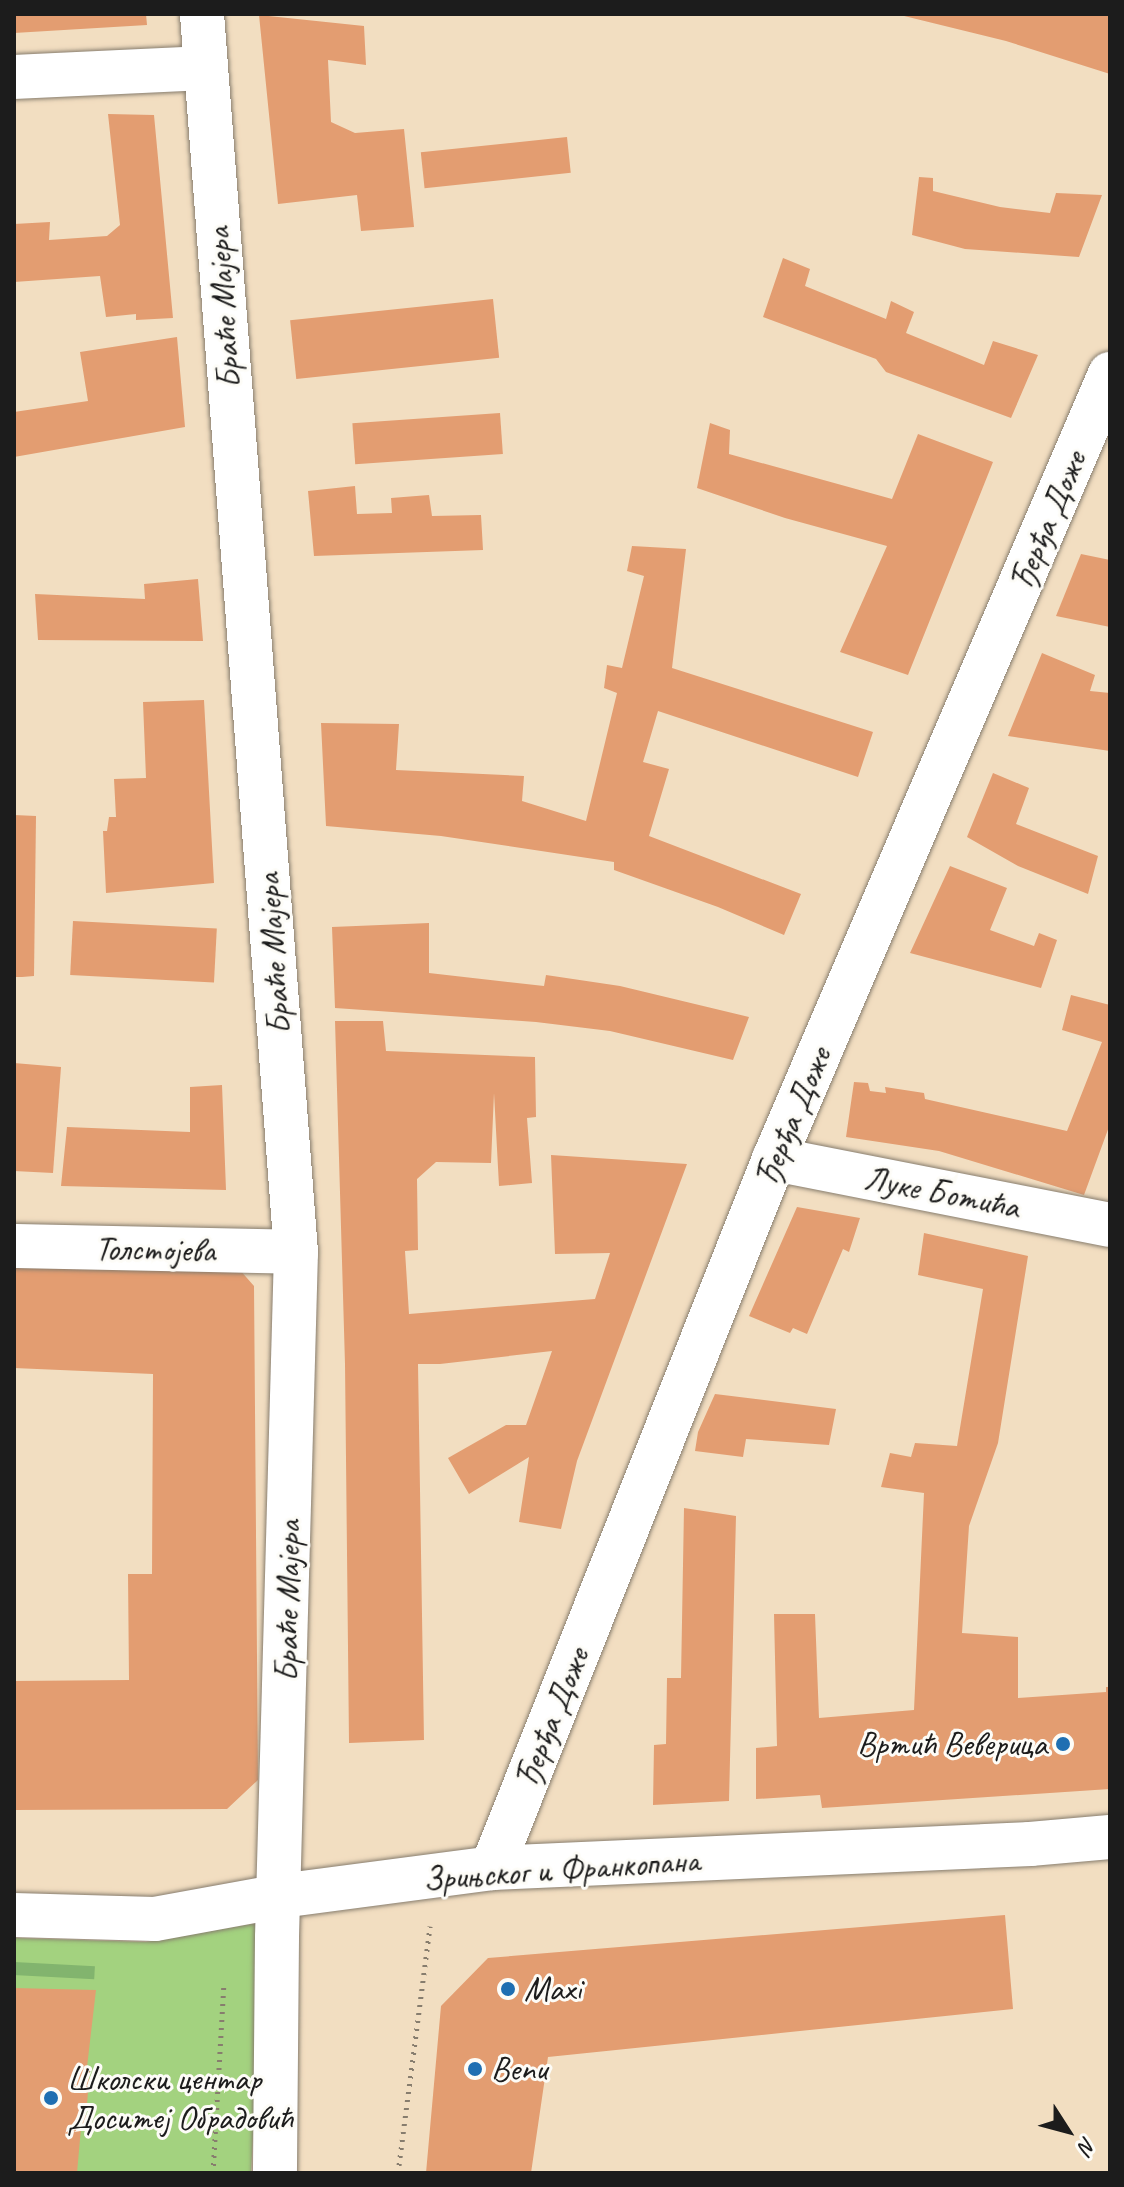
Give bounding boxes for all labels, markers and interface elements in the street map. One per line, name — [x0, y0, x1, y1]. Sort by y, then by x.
street label: Браће Мајера — [197, 225, 249, 391]
street label: Ђерђа Доже — [999, 445, 1095, 597]
street label: Браће Мајера — [247, 871, 299, 1037]
street label: Ђерђа Доже — [744, 1041, 840, 1193]
street label: Луке Ботића — [862, 1157, 1022, 1227]
street label: Толстојева — [95, 1228, 215, 1270]
street label: Браће Мајера — [265, 1519, 309, 1683]
street label: Ђерђа Доже — [504, 1642, 598, 1794]
place label: Вртић Веверица — [857, 1724, 1047, 1764]
marker: Вртић Веверица — [1054, 1735, 1072, 1753]
street label: Зрињског и Франкопана — [422, 1839, 700, 1899]
place label: Maxi — [524, 1969, 581, 2009]
marker: Maxi — [499, 1980, 517, 1998]
place label: Benu — [491, 2049, 548, 2089]
place label: Школски центар Доситеј Обрадовић — [67, 2058, 293, 2138]
marker: Benu — [466, 2060, 484, 2078]
marker: Школски центар Доситеј Обрадовић — [42, 2089, 60, 2107]
north arrow — [1028, 2091, 1108, 2171]
text: N — [1072, 2131, 1103, 2159]

